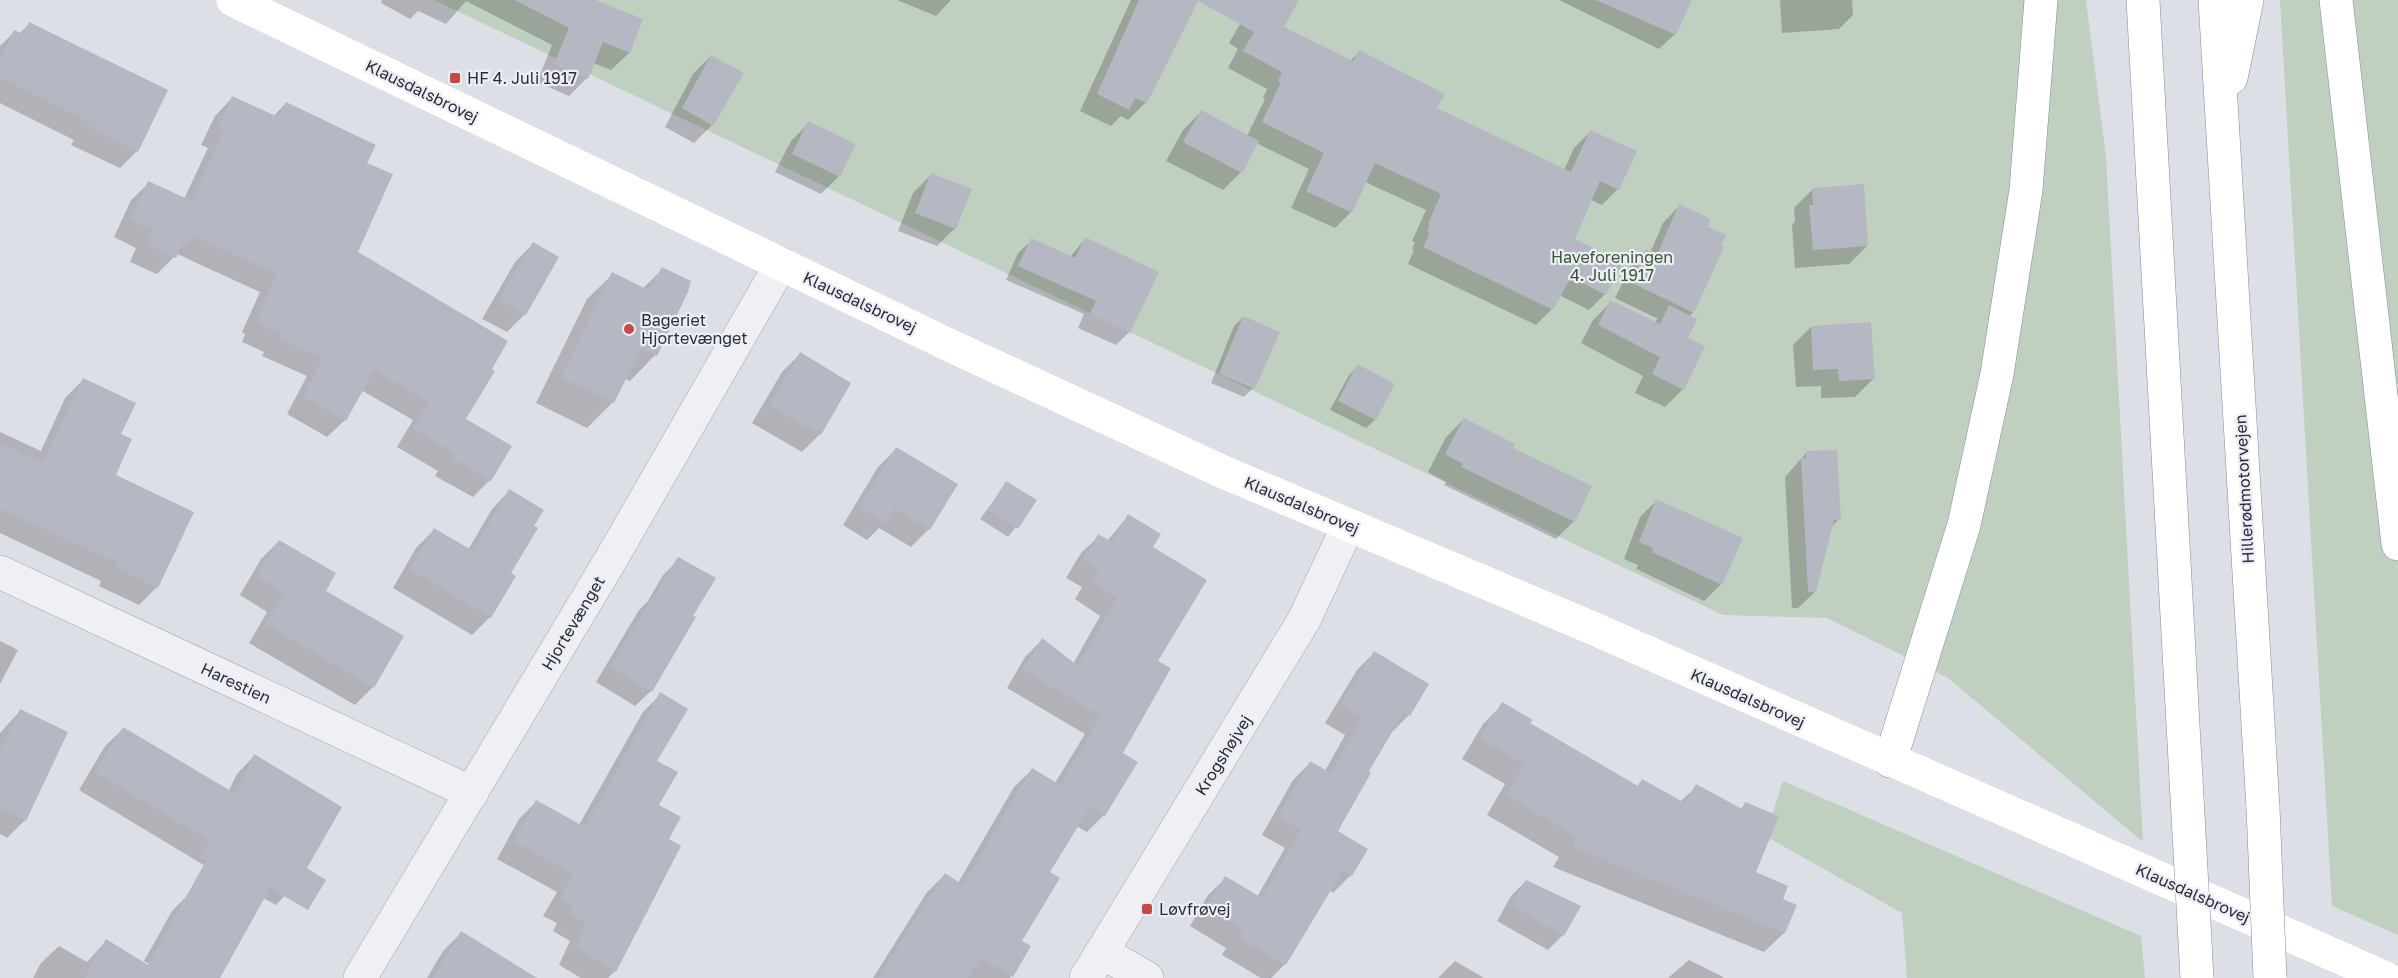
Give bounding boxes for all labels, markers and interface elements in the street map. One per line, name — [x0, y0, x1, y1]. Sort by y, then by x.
street label: Klausdalsbrovej — [362, 55, 482, 127]
place label: HF 4. Juli 1917 — [467, 68, 577, 88]
marker: HF 4. Juli 1917 — [448, 71, 462, 85]
park label: Haveforeningen 4. Juli 1917 — [1551, 247, 1673, 285]
street label: Klausdalsbrovej — [800, 267, 920, 337]
place label: Bageriet Hjortevænget — [641, 310, 748, 348]
marker: Bageriet Hjortevænget — [622, 322, 636, 336]
street label: Hillerødmotorvejen — [2230, 414, 2258, 564]
street label: Klausdalsbrovej — [1241, 472, 1363, 538]
street label: Hjortevænget — [537, 572, 609, 674]
street label: Harestien — [198, 658, 274, 708]
street label: Klausdalsbrovej — [1688, 664, 1808, 732]
street label: Krogshøjvej — [1190, 711, 1256, 799]
street label: Klausdalsbrovej — [2133, 859, 2253, 927]
place label: Løvfrøvej — [1159, 899, 1231, 919]
marker: Løvfrøvej — [1140, 902, 1154, 916]

